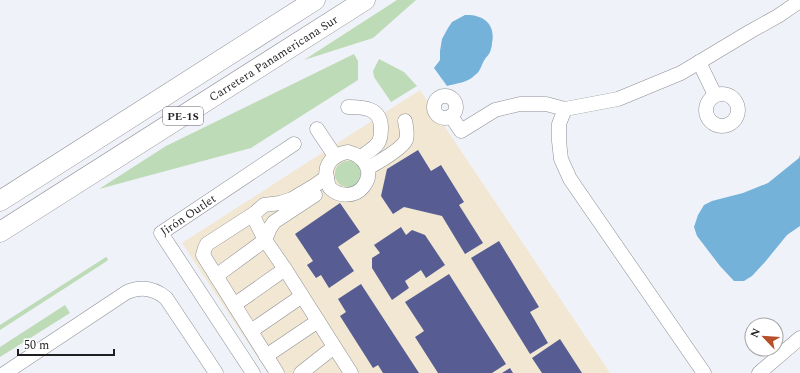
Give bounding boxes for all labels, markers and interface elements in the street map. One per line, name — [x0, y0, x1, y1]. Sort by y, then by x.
street label: Carretera Panamericana Sur — [205, 10, 342, 106]
road number: PE-1S — [163, 107, 203, 125]
street label: Jirón Outlet — [156, 189, 220, 241]
north arrow — [744, 317, 784, 357]
text: N — [746, 325, 765, 341]
scale bar — [18, 331, 114, 357]
text: 50 m — [24, 336, 49, 355]

